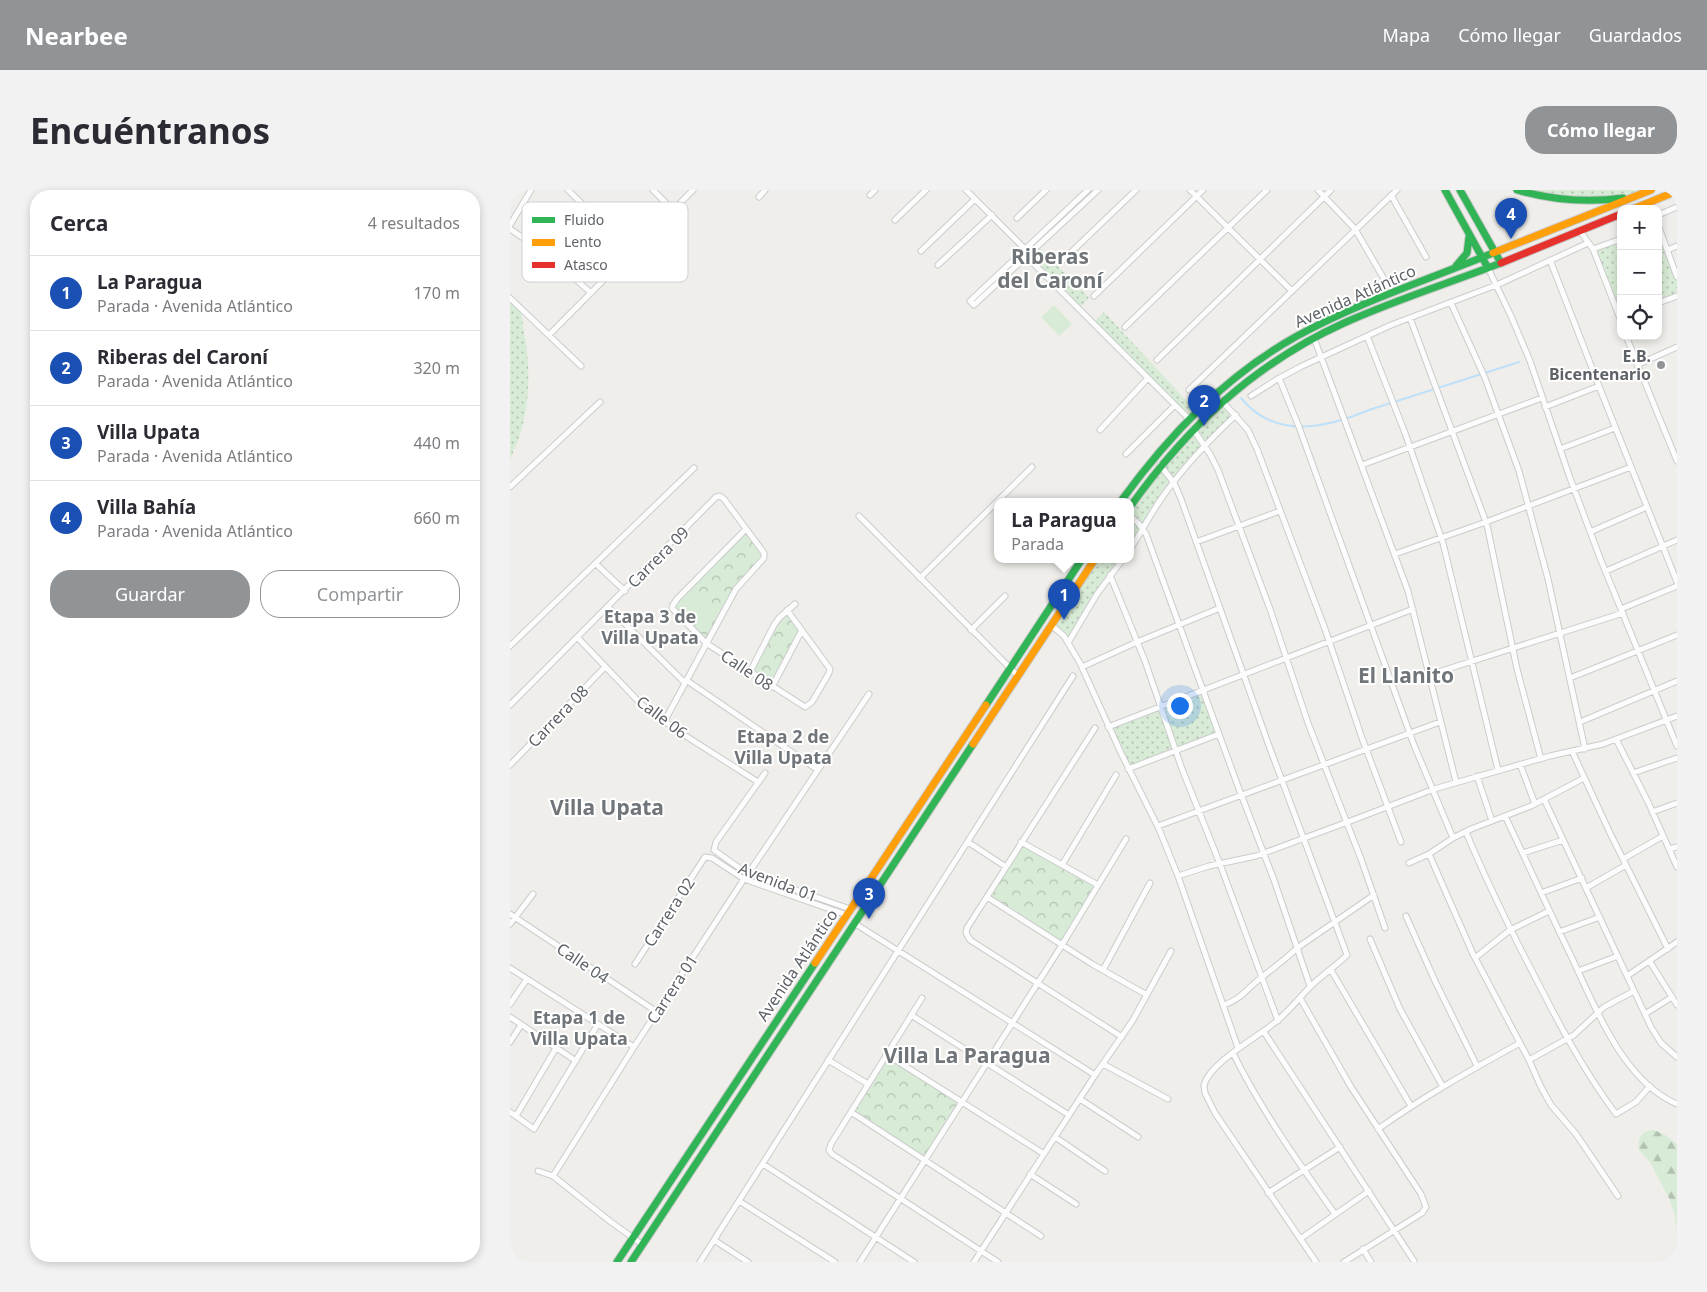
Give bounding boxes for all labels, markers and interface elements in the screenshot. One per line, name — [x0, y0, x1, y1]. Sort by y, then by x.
text: Nearbee — [25, 19, 128, 52]
text: Mapa — [1383, 23, 1430, 47]
text: Cómo llegar — [1458, 23, 1561, 47]
text: Guardados — [1589, 23, 1682, 47]
button: Cómo llegar — [1525, 106, 1677, 154]
text: Encuéntranos — [30, 107, 270, 154]
pin: 4 — [1495, 198, 1527, 239]
legend — [522, 202, 688, 282]
map controls — [1617, 205, 1662, 340]
button: + — [1617, 205, 1662, 250]
text: Cerca — [50, 209, 108, 237]
text: Fluido — [564, 210, 604, 229]
text: 4 resultados — [368, 212, 460, 234]
text: Lento — [564, 232, 601, 251]
district label: Riberas del Caroní — [997, 242, 1105, 294]
button: − — [1617, 250, 1662, 295]
text: Atasco — [564, 255, 608, 274]
street label: Avenida Atlántico — [1291, 259, 1419, 333]
text: La Paragua — [97, 269, 202, 295]
text: 1 — [61, 282, 71, 304]
text: 170 m — [413, 282, 460, 304]
text: Parada · Avenida Atlántico — [97, 295, 293, 317]
button: locate — [1617, 295, 1662, 340]
text: Riberas del Caroní — [97, 344, 268, 370]
place label: E.B. Bicentenario — [1549, 345, 1651, 385]
text: 2 — [61, 357, 71, 379]
text: 320 m — [413, 357, 460, 379]
marker: E.B. Bicentenario — [1655, 359, 1667, 371]
text: Parada · Avenida Atlántico — [97, 370, 293, 392]
pin: 2 — [1188, 385, 1220, 426]
text: Villa Upata — [97, 419, 200, 445]
text: 3 — [61, 432, 71, 454]
text: 440 m — [413, 432, 460, 454]
text: Parada · Avenida Atlántico — [97, 445, 293, 467]
text: Villa Bahía — [97, 494, 196, 520]
popup — [994, 498, 1134, 563]
text: 4 — [61, 507, 71, 529]
text: 660 m — [413, 507, 460, 529]
text: La Paragua — [1011, 507, 1117, 533]
text: Parada · Avenida Atlántico — [97, 520, 293, 542]
street label: Carrera 09 — [622, 521, 694, 593]
text: Parada — [1011, 533, 1064, 555]
button: Guardar — [50, 570, 250, 618]
button: Compartir — [260, 570, 460, 618]
pin: 1 — [1048, 579, 1080, 620]
district label: Etapa 3 de Villa Upata — [601, 604, 699, 649]
street label: Calle 08 — [716, 644, 778, 696]
district label: El Llanito — [1358, 661, 1454, 689]
street label: Carrera 08 — [523, 680, 593, 752]
street label: Calle 06 — [632, 691, 692, 743]
your location — [1167, 693, 1193, 719]
district label: Etapa 2 de Villa Upata — [734, 724, 832, 769]
district label: Villa Upata — [550, 793, 664, 821]
street label: Avenida 01 — [735, 857, 821, 907]
street label: Carrera 02 — [638, 873, 700, 951]
pin: 3 — [853, 878, 885, 919]
street label: Avenida Atlántico — [751, 905, 843, 1025]
street label: Calle 04 — [552, 937, 614, 989]
street label: Carrera 01 — [641, 950, 703, 1028]
district label: Etapa 1 de Villa Upata — [530, 1005, 628, 1050]
district label: Villa La Paragua — [884, 1041, 1050, 1069]

